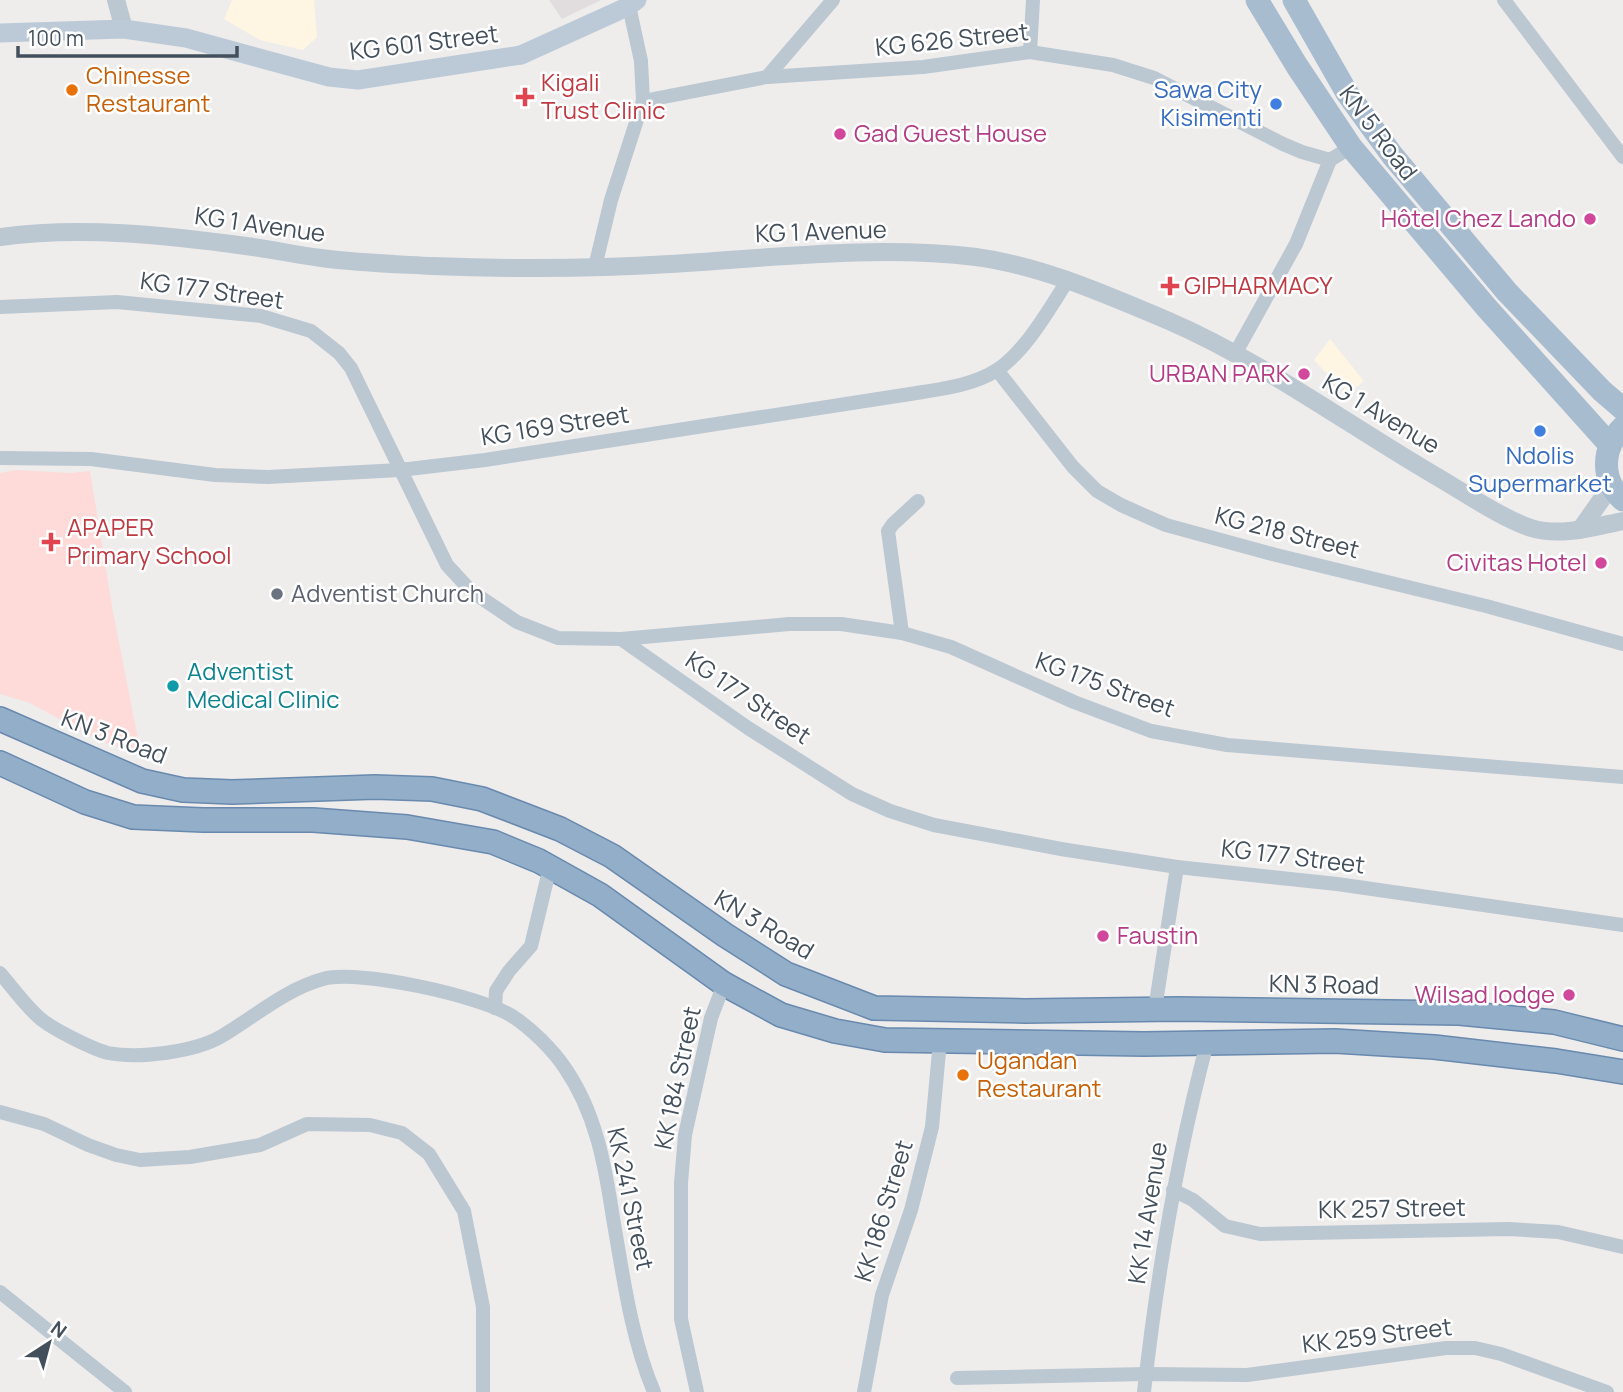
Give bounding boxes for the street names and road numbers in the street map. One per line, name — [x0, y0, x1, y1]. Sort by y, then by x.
street label: KG 626 Street — [874, 14, 1030, 63]
street label: KG 601 Street — [348, 16, 500, 67]
street label: KN 5 Road — [1333, 78, 1426, 186]
street label: KG 1 Avenue — [193, 198, 328, 249]
street label: KG 1 Avenue — [755, 212, 887, 249]
street label: KG 177 Street — [138, 263, 286, 316]
street label: KG 1 Avenue — [1317, 365, 1447, 461]
street label: KG 169 Street — [478, 397, 631, 452]
street label: KG 218 Street — [1212, 498, 1363, 565]
street label: KG 177 Street — [680, 643, 818, 751]
street label: KG 175 Street — [1031, 643, 1180, 724]
street label: KN 3 Road — [57, 700, 172, 771]
street label: KG 177 Street — [1219, 830, 1367, 881]
street label: KN 3 Road — [709, 881, 821, 966]
street label: KN 3 Road — [1269, 966, 1380, 1001]
street label: KK 184 Street — [645, 1003, 708, 1152]
street label: KK 241 Street — [600, 1124, 663, 1273]
street label: KK 186 Street — [845, 1136, 920, 1285]
street label: KK 14 Avenue — [1119, 1139, 1174, 1286]
street label: KK 257 Street — [1318, 1190, 1466, 1225]
street label: KK 259 Street — [1300, 1309, 1454, 1360]

